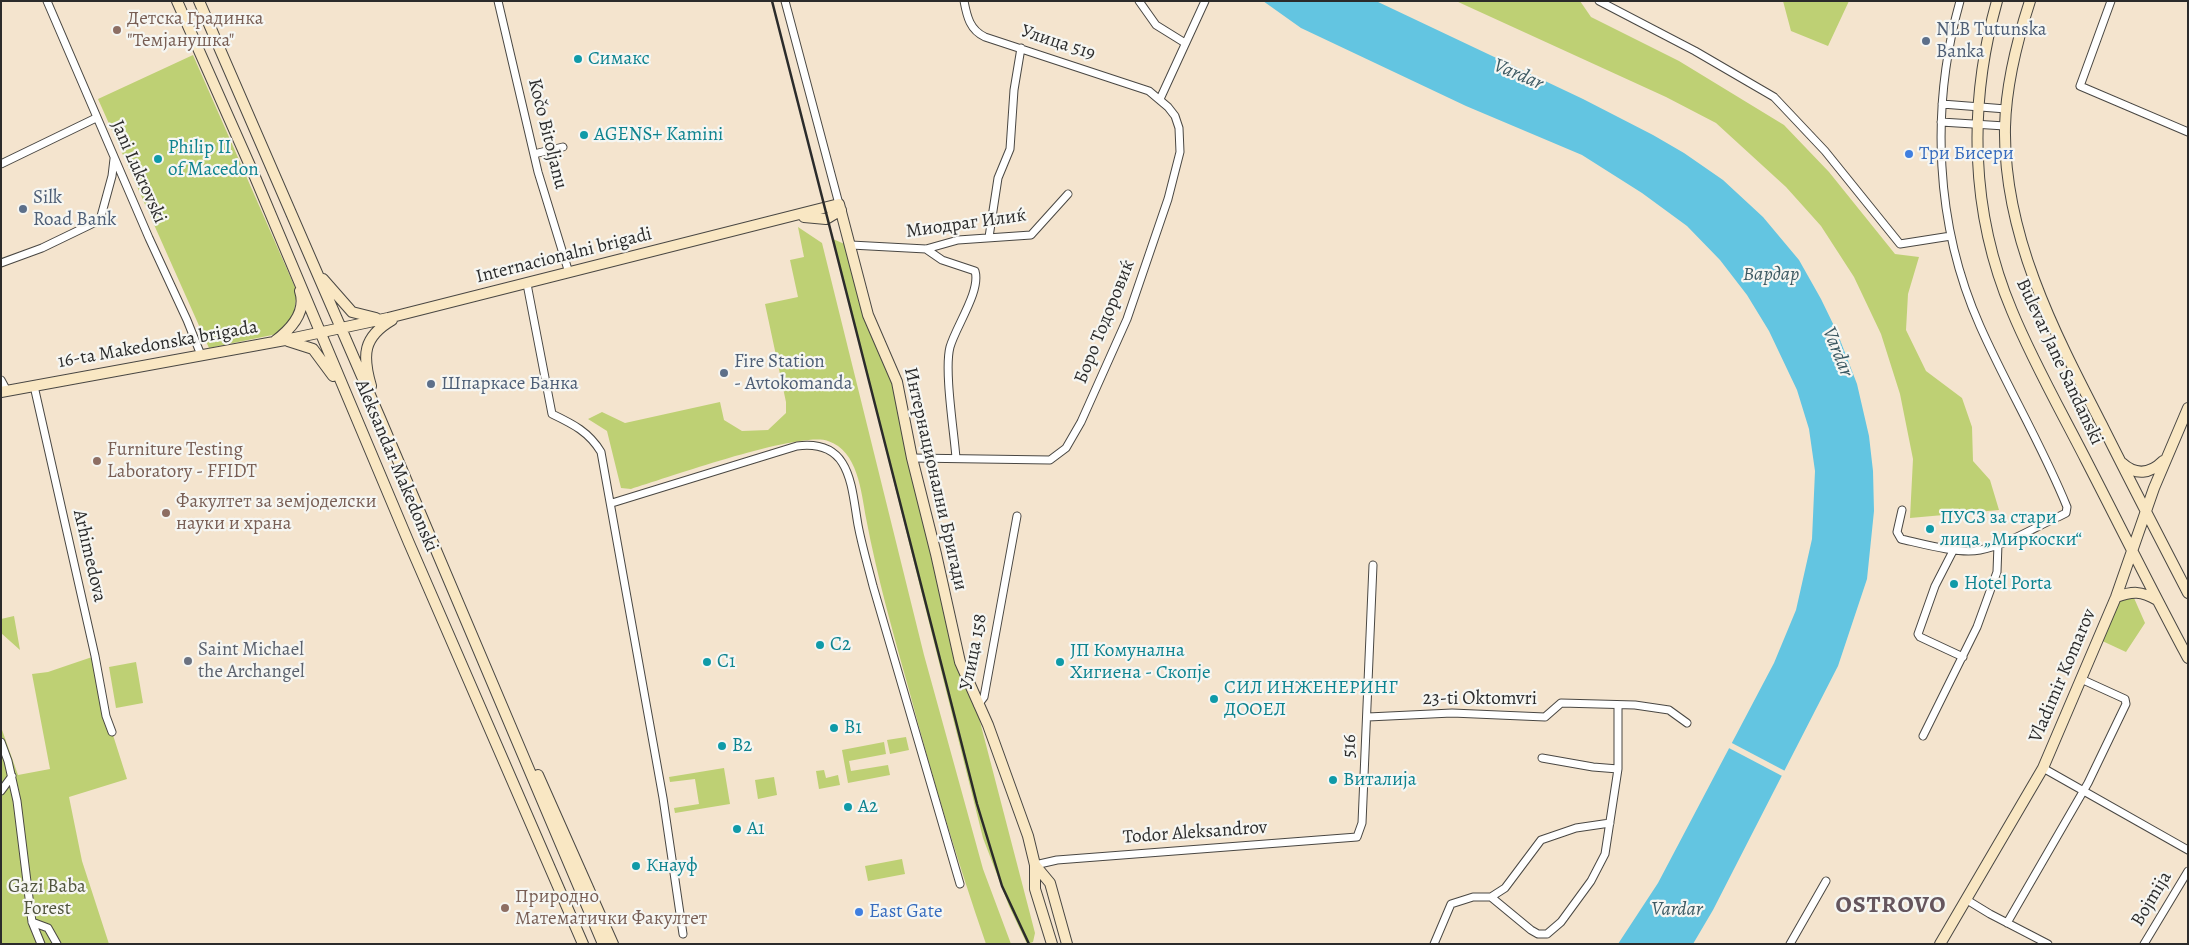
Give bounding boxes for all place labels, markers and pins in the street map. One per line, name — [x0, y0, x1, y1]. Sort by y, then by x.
place label: Детска Градинка "Темјанушка" — [127, 8, 264, 52]
place label: NLB Tutunska Banka — [1936, 19, 2047, 63]
marker: Детска Градинка "Темјанушка" — [111, 24, 123, 36]
marker: NLB Tutunska Banka — [1920, 35, 1932, 47]
place label: Симакс — [588, 48, 650, 70]
marker: Симакс — [572, 53, 584, 65]
place label: AGENS+ Kamini — [594, 124, 723, 146]
marker: AGENS+ Kamini — [578, 129, 590, 141]
place label: Philip II of Macedon — [168, 137, 259, 181]
place label: Три Бисери — [1919, 143, 2014, 165]
marker: Три Бисери — [1903, 148, 1915, 160]
marker: Philip II of Macedon — [152, 153, 164, 165]
place label: Silk Road Bank — [33, 187, 116, 231]
marker: Silk Road Bank — [17, 203, 29, 215]
place label: Fire Station - Avtokomanda — [734, 351, 853, 395]
marker: Fire Station - Avtokomanda — [718, 367, 730, 379]
place label: Шпаркасе Банка — [441, 373, 579, 395]
marker: Шпаркасе Банка — [425, 378, 437, 390]
place label: Furniture Testing Laboratory - FFIDT — [107, 439, 257, 483]
marker: Furniture Testing Laboratory - FFIDT — [91, 455, 103, 467]
place label: Факултет за земјоделски науки и храна — [176, 491, 377, 535]
marker: Факултет за земјоделски науки и храна — [160, 507, 172, 519]
place label: ПУСЗ за стари лица „Миркоски“ — [1940, 507, 2082, 551]
marker: ПУСЗ за стари лица „Миркоски“ — [1924, 523, 1936, 535]
place label: Hotel Porta — [1964, 573, 2052, 595]
marker: Hotel Porta — [1948, 578, 1960, 590]
place label: C2 — [830, 634, 851, 656]
place label: Saint Michael the Archangel — [198, 639, 305, 683]
marker: C2 — [814, 639, 826, 651]
place label: ЈП Комунална Хигиена - Скопје — [1070, 640, 1211, 684]
place label: C1 — [717, 651, 735, 673]
marker: Saint Michael the Archangel — [182, 655, 194, 667]
marker: C1 — [701, 656, 713, 668]
marker: ЈП Комунална Хигиена - Скопје — [1054, 656, 1066, 668]
place label: СИЛ ИНЖЕНЕРИНГ ДООЕЛ — [1224, 677, 1398, 721]
marker: СИЛ ИНЖЕНЕРИНГ ДООЕЛ — [1208, 693, 1220, 705]
place label: B1 — [844, 717, 862, 739]
marker: B1 — [828, 722, 840, 734]
place label: B2 — [732, 735, 752, 757]
marker: B2 — [716, 740, 728, 752]
place label: Виталија — [1343, 769, 1417, 791]
marker: Виталија — [1327, 774, 1339, 786]
place label: A2 — [858, 796, 878, 818]
marker: A2 — [842, 801, 854, 813]
place label: A1 — [747, 818, 765, 840]
marker: A1 — [731, 823, 743, 835]
place label: Кнауф — [646, 855, 697, 877]
marker: Кнауф — [630, 860, 642, 872]
place label: Природно Математички Факултет — [515, 886, 707, 930]
place label: East Gate — [869, 901, 942, 923]
marker: Природно Математички Факултет — [499, 902, 511, 914]
marker: East Gate — [853, 906, 865, 918]

